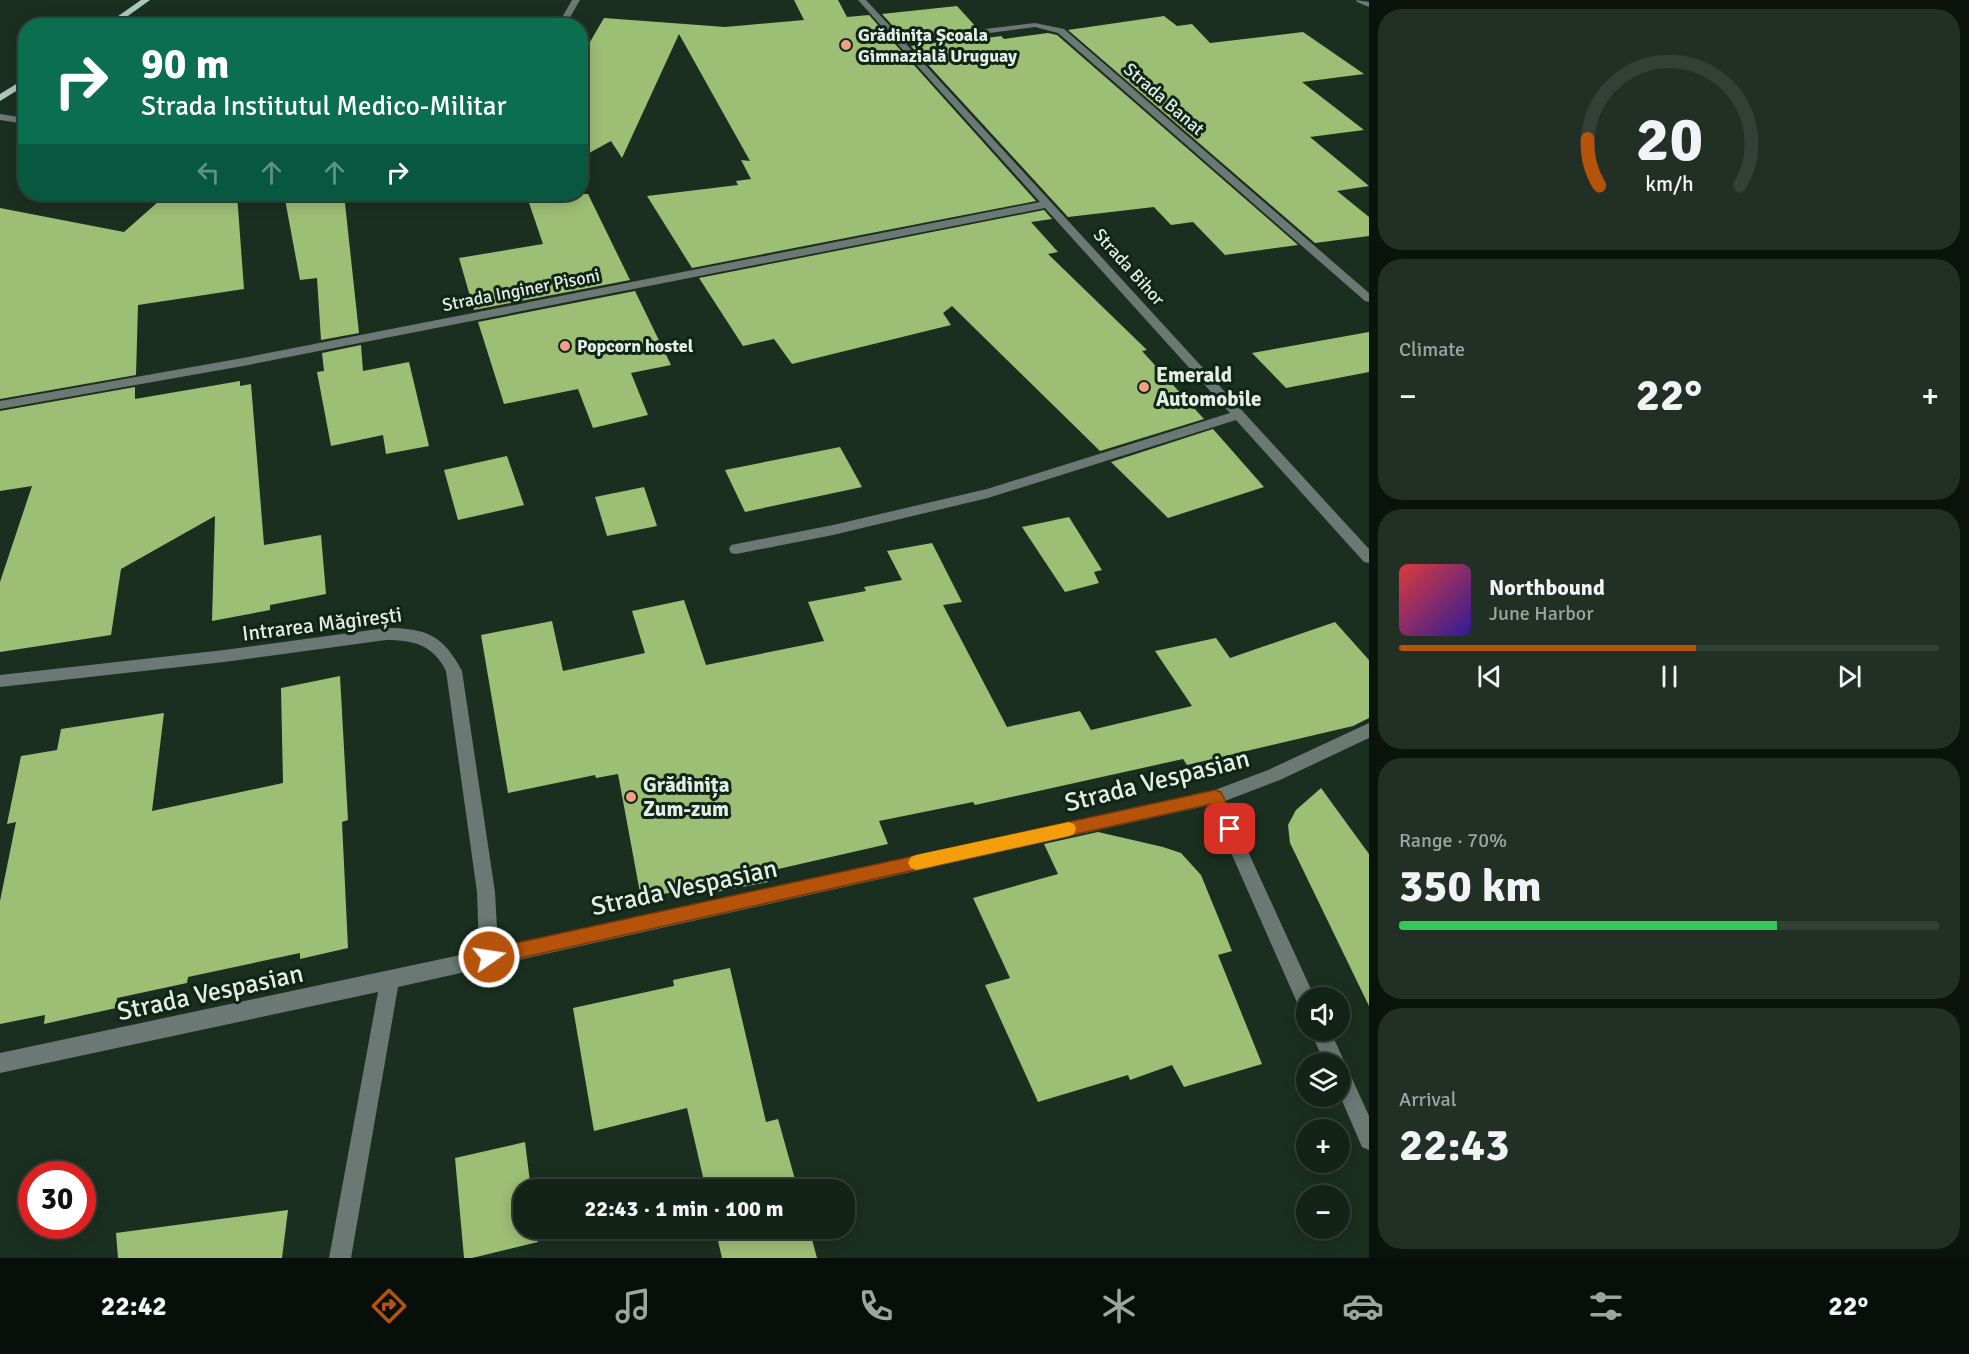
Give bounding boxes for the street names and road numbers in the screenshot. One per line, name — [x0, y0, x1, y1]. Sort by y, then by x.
street label: Strada Banat — [1119, 58, 1209, 140]
street label: Strada Bihor — [1089, 224, 1170, 310]
street label: Strada Inginer Pisoni — [440, 264, 602, 316]
street label: Intrarea Măgirești — [241, 601, 403, 647]
street label: Strada Vespasian — [1061, 743, 1253, 819]
street label: Strada Vespasian — [588, 853, 780, 923]
street label: Strada Vespasian — [114, 958, 306, 1028]

